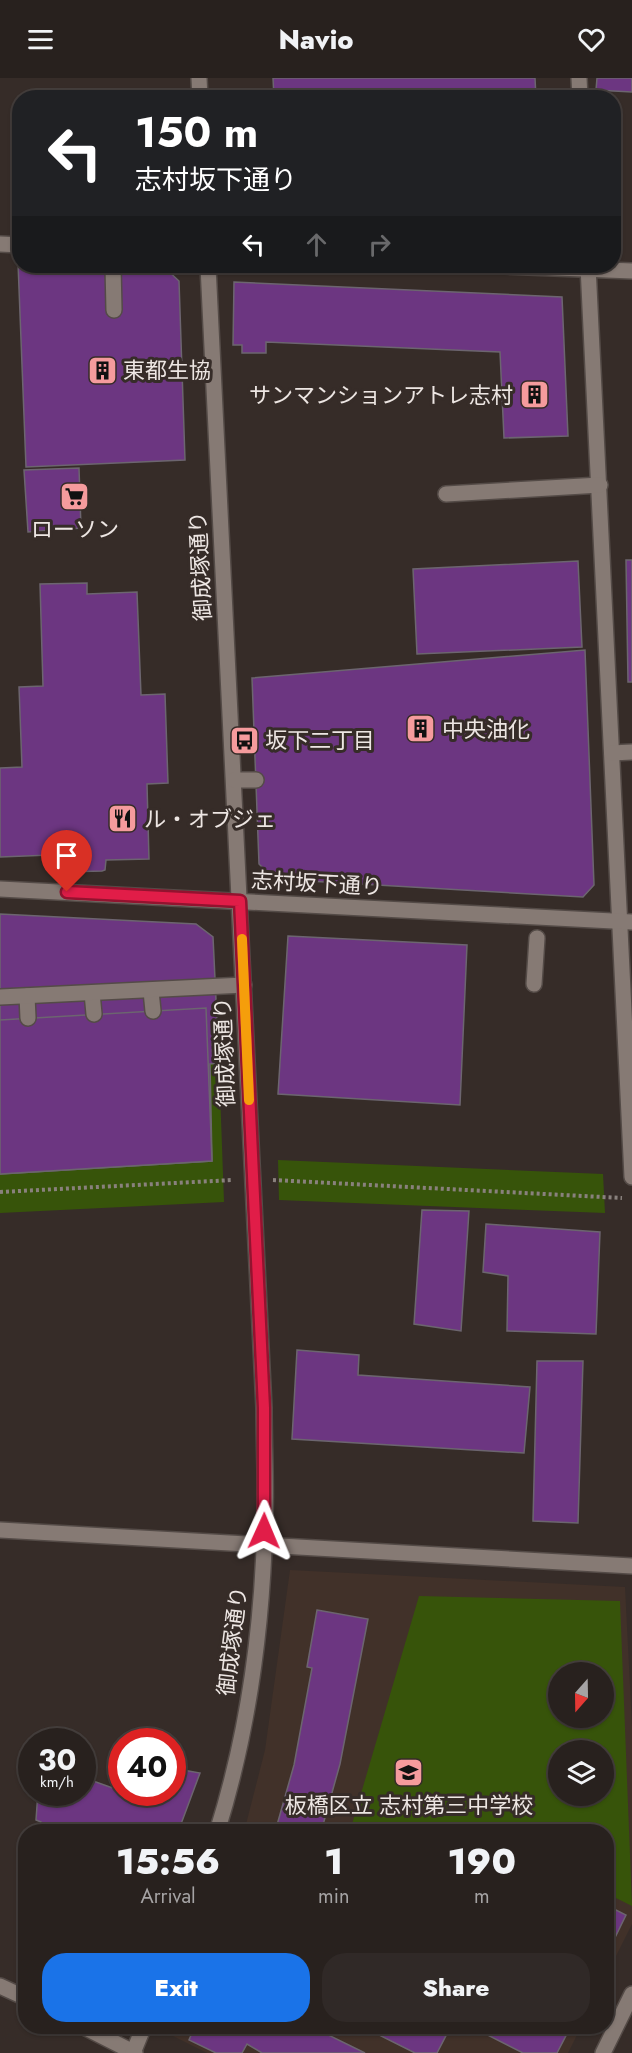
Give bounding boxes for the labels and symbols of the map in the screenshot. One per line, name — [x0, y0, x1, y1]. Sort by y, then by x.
building icon: 東都生協 — [86, 354, 118, 386]
place label: 東都生協 — [123, 354, 211, 386]
place label: サンマンションアトレ志村 — [249, 379, 513, 411]
building icon: サンマンションアトレ志村 — [518, 379, 550, 411]
supermarket icon: ローソン — [59, 481, 91, 513]
street label: 御成塚通り — [181, 510, 219, 622]
place label: ローソン — [31, 513, 119, 545]
building icon: 中央油化 — [405, 713, 437, 745]
place label: 中央油化 — [442, 713, 530, 745]
bus stop icon: 坂下二丁目 — [228, 724, 260, 756]
place label: 坂下二丁目 — [265, 724, 375, 756]
restaurant icon: ル・オブジェ — [107, 803, 139, 835]
place label: ル・オブジェ — [144, 803, 276, 835]
pin — [41, 830, 92, 892]
street label: 志村坂下通り — [250, 864, 384, 902]
street label: 御成塚通り — [206, 996, 242, 1108]
position arrow — [232, 1499, 296, 1563]
street label: 御成塚通り — [209, 1584, 255, 1698]
north arrow — [548, 1662, 614, 1728]
speed limit sign: 40 — [108, 1728, 186, 1806]
school or university icon: 板橋区立 志村第三中学校 — [393, 1757, 425, 1789]
place label: 板橋区立 志村第三中学校 — [285, 1789, 533, 1821]

